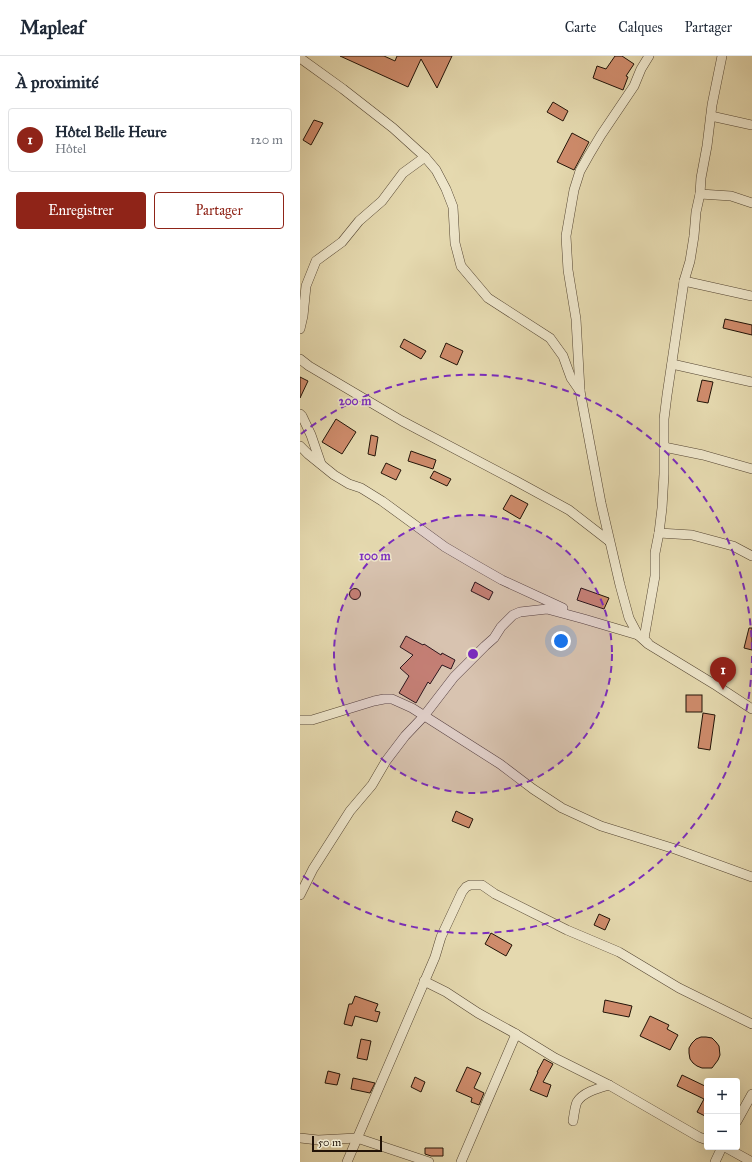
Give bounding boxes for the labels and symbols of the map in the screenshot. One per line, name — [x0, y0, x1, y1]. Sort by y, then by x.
text: 200 m — [339, 394, 372, 408]
text: 100 m — [359, 549, 392, 563]
your location — [551, 631, 571, 651]
centre of rings — [466, 647, 480, 661]
pin: 1 — [710, 657, 736, 690]
scale bar — [312, 1134, 382, 1153]

